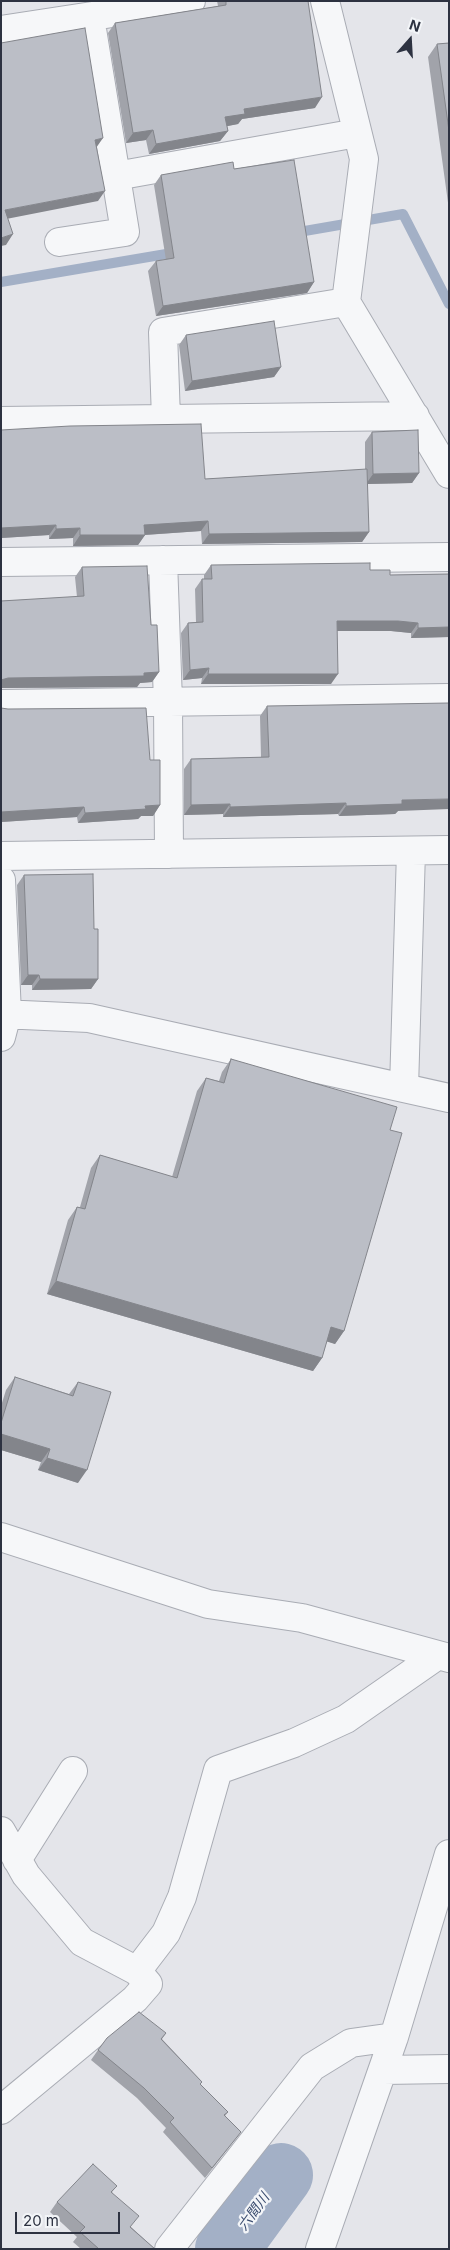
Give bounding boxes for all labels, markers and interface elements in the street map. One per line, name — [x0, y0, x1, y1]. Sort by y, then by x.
north arrow — [385, 15, 435, 65]
text: N — [407, 16, 423, 35]
water label: 六間川 — [235, 2190, 273, 2234]
scale bar — [18, 2202, 122, 2234]
text: 20 m — [23, 2211, 59, 2230]

